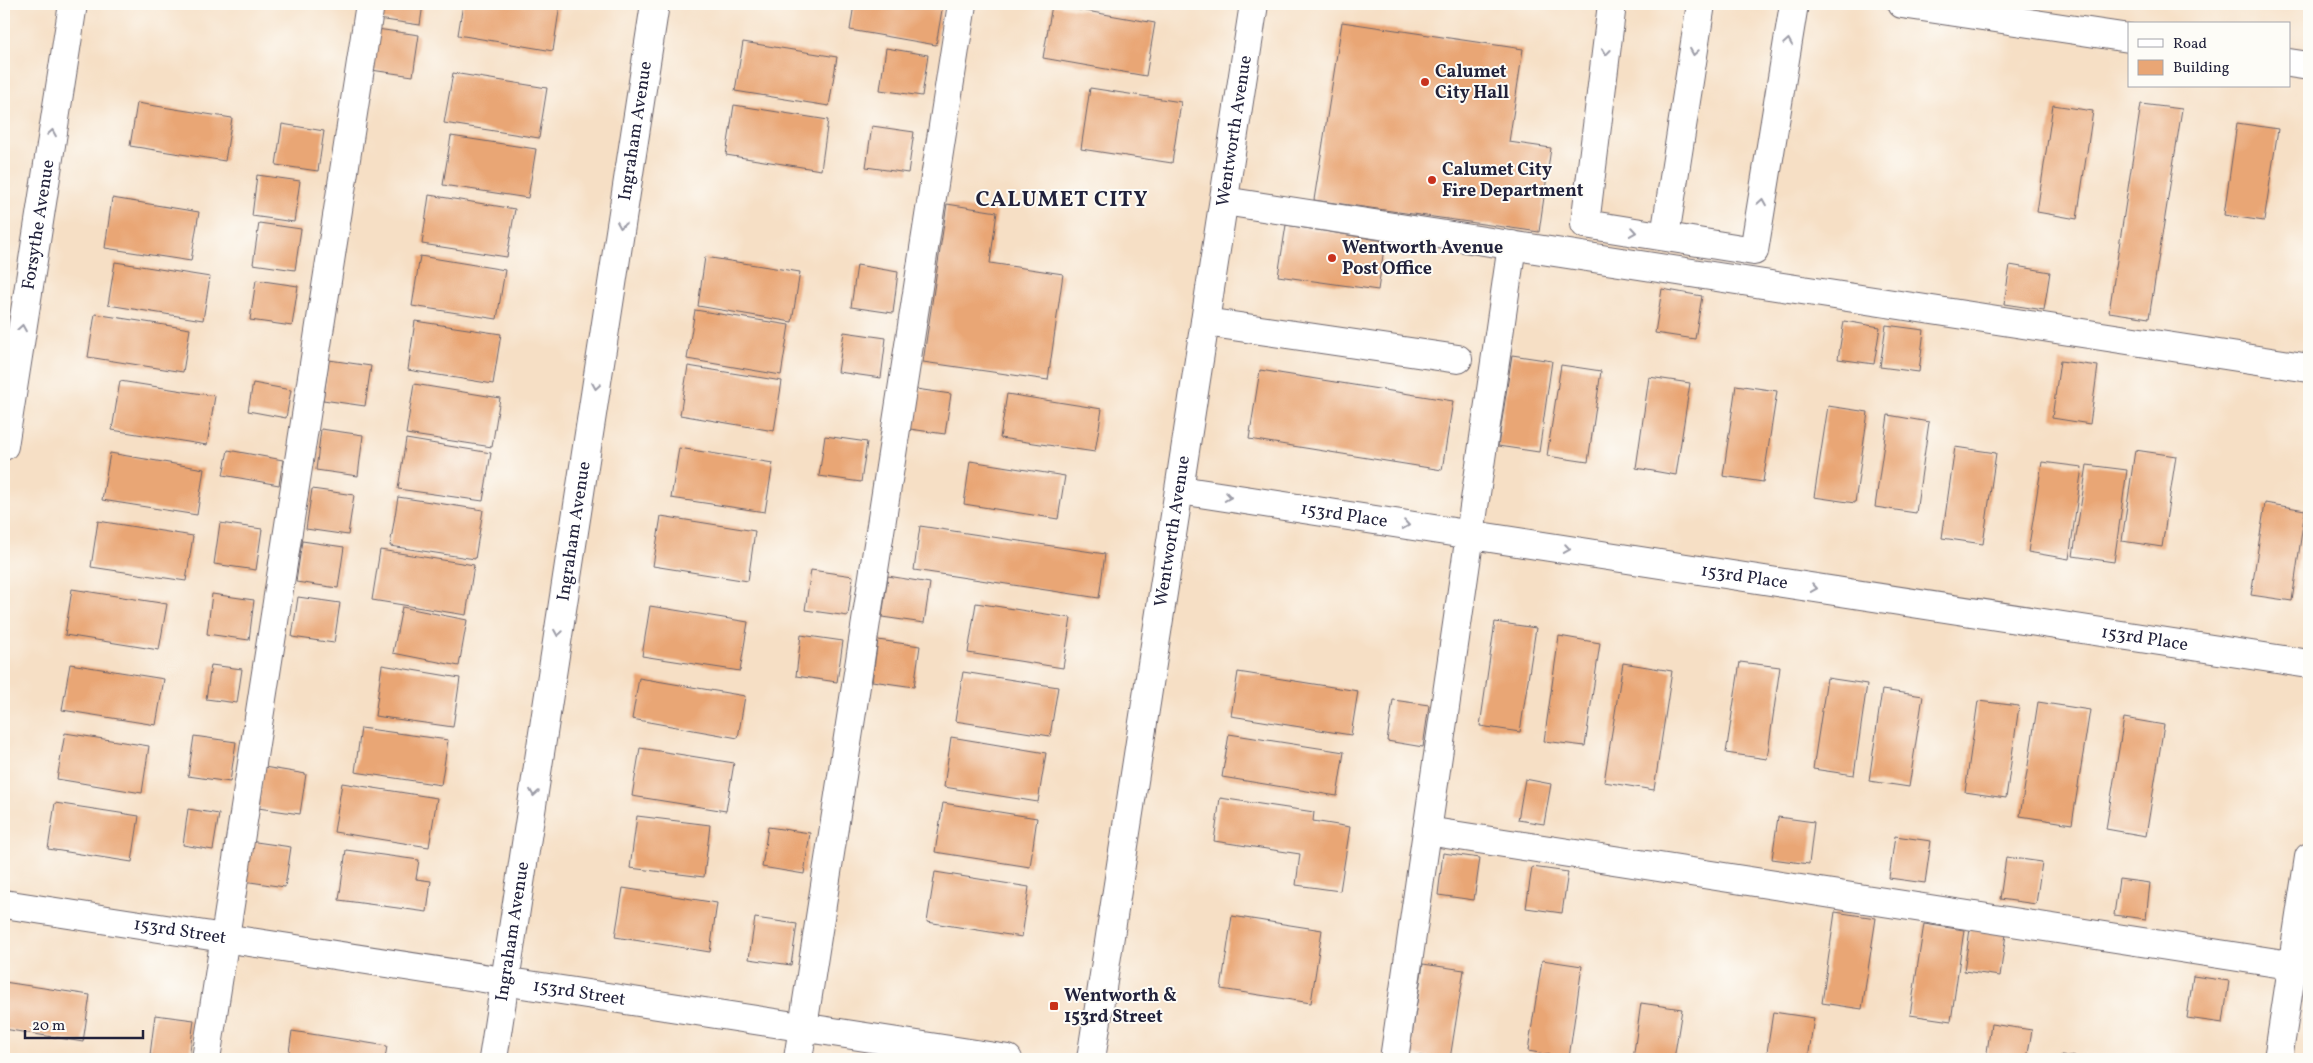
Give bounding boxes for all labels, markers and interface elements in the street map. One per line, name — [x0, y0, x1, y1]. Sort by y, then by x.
legend — [2128, 22, 2290, 88]
text: Road — [2173, 34, 2207, 55]
one-way arrow — [1782, 38, 1792, 46]
one-way arrow — [1601, 48, 1612, 56]
one-way arrow — [1689, 48, 1699, 56]
street label: Wentworth Avenue — [1210, 54, 1258, 208]
text: Building — [2173, 58, 2230, 79]
street label: Ingraham Avenue — [612, 59, 659, 202]
place label: Calumet City Hall — [1435, 60, 1509, 106]
marker: Calumet City Hall — [1419, 76, 1431, 88]
one-way arrow — [47, 129, 57, 138]
street label: Forsythe Avenue — [16, 158, 61, 292]
place label: Calumet City Fire Department — [1442, 158, 1584, 204]
marker: Calumet City Fire Department — [1426, 174, 1438, 186]
district label: CALUMET CITY — [976, 185, 1148, 216]
one-way arrow — [1756, 198, 1767, 206]
one-way arrow — [616, 221, 627, 229]
one-way arrow — [1628, 226, 1637, 236]
place label: Wentworth Avenue Post Office — [1342, 236, 1503, 282]
marker: Wentworth Avenue Post Office — [1326, 252, 1338, 264]
one-way arrow — [16, 324, 27, 332]
one-way arrow — [592, 381, 602, 390]
street label: Wentworth Avenue — [1149, 454, 1197, 609]
street label: Ingraham Avenue — [551, 460, 597, 603]
one-way arrow — [1224, 492, 1232, 502]
street label: 153rd Place — [1299, 496, 1389, 534]
one-way arrow — [1402, 519, 1410, 529]
one-way arrow — [1562, 544, 1571, 554]
street label: 153rd Place — [1699, 558, 1790, 596]
one-way arrow — [1809, 582, 1818, 592]
street label: 153rd Place — [2099, 620, 2190, 658]
one-way arrow — [554, 628, 564, 637]
one-way arrow — [529, 789, 539, 798]
street label: Ingraham Avenue — [490, 860, 536, 1003]
street label: 153rd Street — [132, 912, 228, 951]
street label: 153rd Street — [531, 973, 627, 1012]
place label: Wentworth & 153rd Street — [1064, 984, 1177, 1030]
marker: Wentworth & 153rd Street — [1048, 1000, 1060, 1012]
scale bar — [25, 1008, 142, 1040]
text: 20 m — [32, 1016, 65, 1037]

